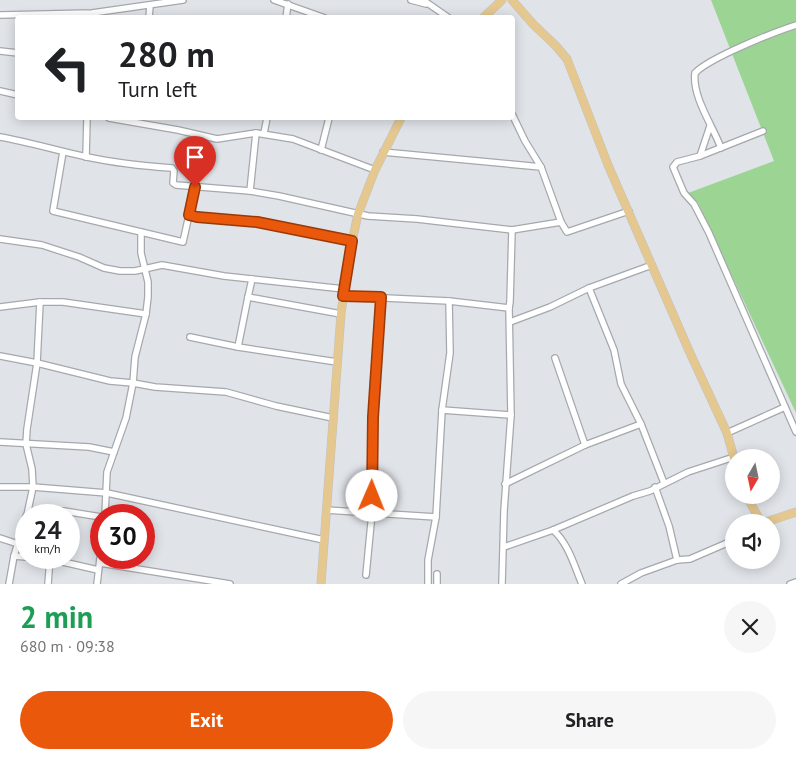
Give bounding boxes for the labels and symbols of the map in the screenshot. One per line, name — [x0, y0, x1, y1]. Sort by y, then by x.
pin — [174, 136, 216, 187]
north arrow — [725, 449, 780, 504]
position arrow — [345, 469, 397, 521]
speed limit sign: 30 — [90, 504, 155, 569]

